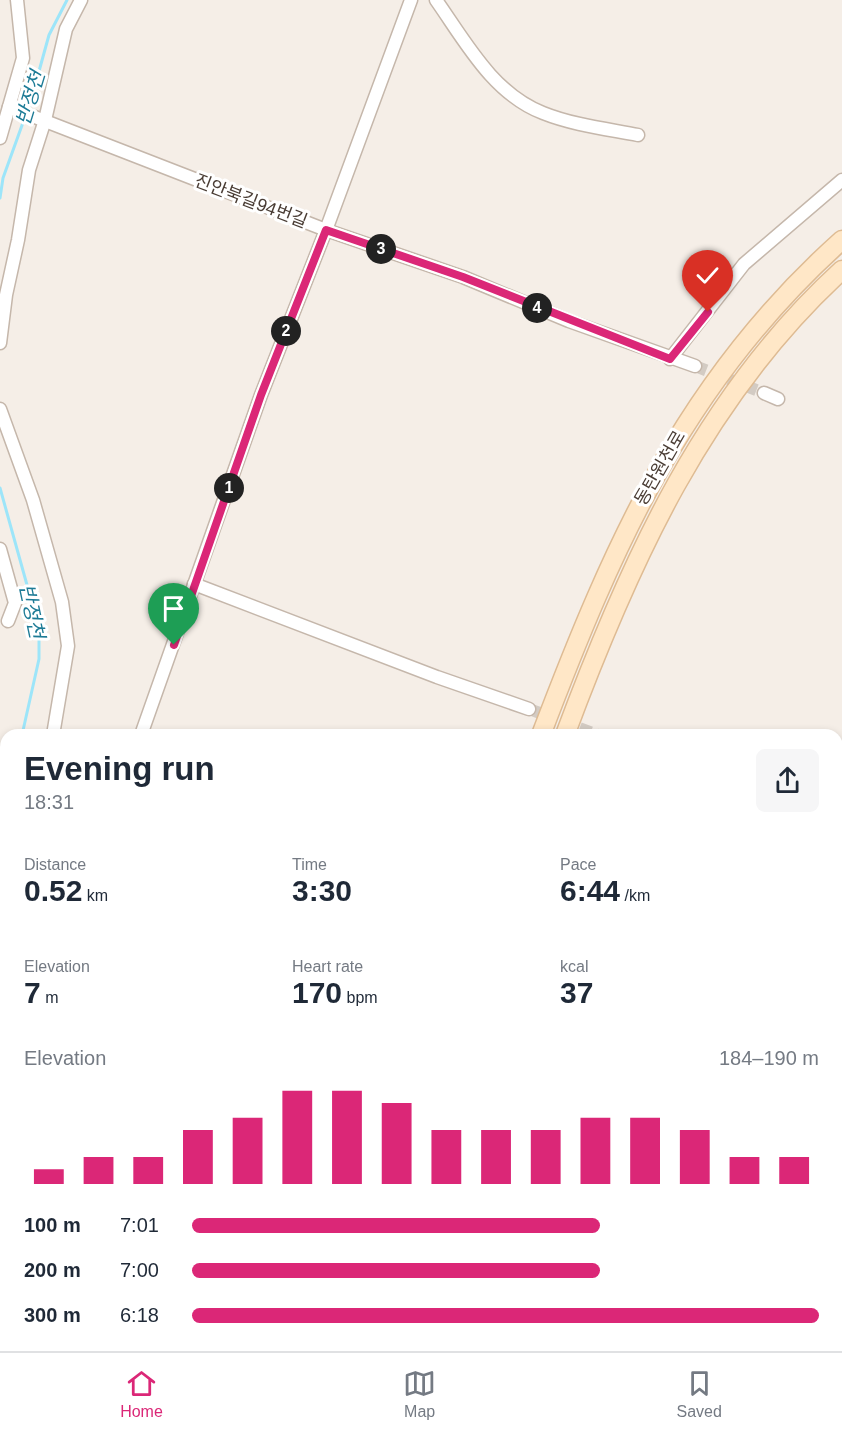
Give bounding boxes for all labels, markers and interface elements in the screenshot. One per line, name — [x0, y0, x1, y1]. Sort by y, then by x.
water label: 반정천 — [11, 66, 49, 128]
street label: 진안북길94번길 — [192, 170, 310, 232]
pin: 3 — [366, 234, 396, 264]
text: 3 — [377, 240, 385, 257]
pin — [682, 250, 733, 312]
icon: check — [691, 259, 724, 292]
pin: 4 — [522, 293, 552, 323]
text: 4 — [533, 299, 541, 316]
pin: 2 — [271, 316, 301, 346]
text: 2 — [282, 322, 290, 339]
street label: 동탄원천로 — [631, 427, 689, 509]
pin: 1 — [214, 473, 244, 503]
text: 1 — [225, 479, 233, 496]
water label: 반정천 — [16, 582, 49, 643]
pin — [148, 583, 199, 645]
icon: arrive — [157, 592, 190, 625]
button: share — [756, 749, 819, 812]
text: Evening run — [24, 750, 215, 787]
text: 18:31 — [24, 791, 74, 813]
text: Distance — [24, 856, 86, 873]
text: Time — [292, 856, 327, 873]
text: Pace — [560, 856, 596, 873]
text: 0.52 — [24, 874, 82, 907]
text: 3:30 — [292, 874, 352, 907]
text: 6:44 — [560, 874, 620, 907]
text: km — [82, 887, 108, 904]
text: /km — [620, 887, 650, 904]
text: Elevation — [24, 958, 90, 975]
text: Heart rate — [292, 958, 363, 975]
text: kcal — [560, 958, 588, 975]
text: 7 — [24, 976, 41, 1009]
text: 170 — [292, 976, 342, 1009]
text: 37 — [560, 976, 593, 1009]
text: m — [41, 989, 58, 1006]
text: bpm — [342, 989, 378, 1006]
text: Elevation — [24, 1047, 106, 1069]
text: 184–190 m — [719, 1047, 819, 1069]
text: 100 m — [24, 1214, 81, 1236]
text: 7:01 — [120, 1214, 159, 1236]
text: 200 m — [24, 1259, 81, 1281]
text: 7:00 — [120, 1259, 159, 1281]
text: 300 m — [24, 1304, 81, 1326]
text: 6:18 — [120, 1304, 159, 1326]
tab: Home — [120, 1367, 163, 1421]
tab: Map — [403, 1367, 436, 1421]
tab: Saved — [676, 1367, 722, 1421]

